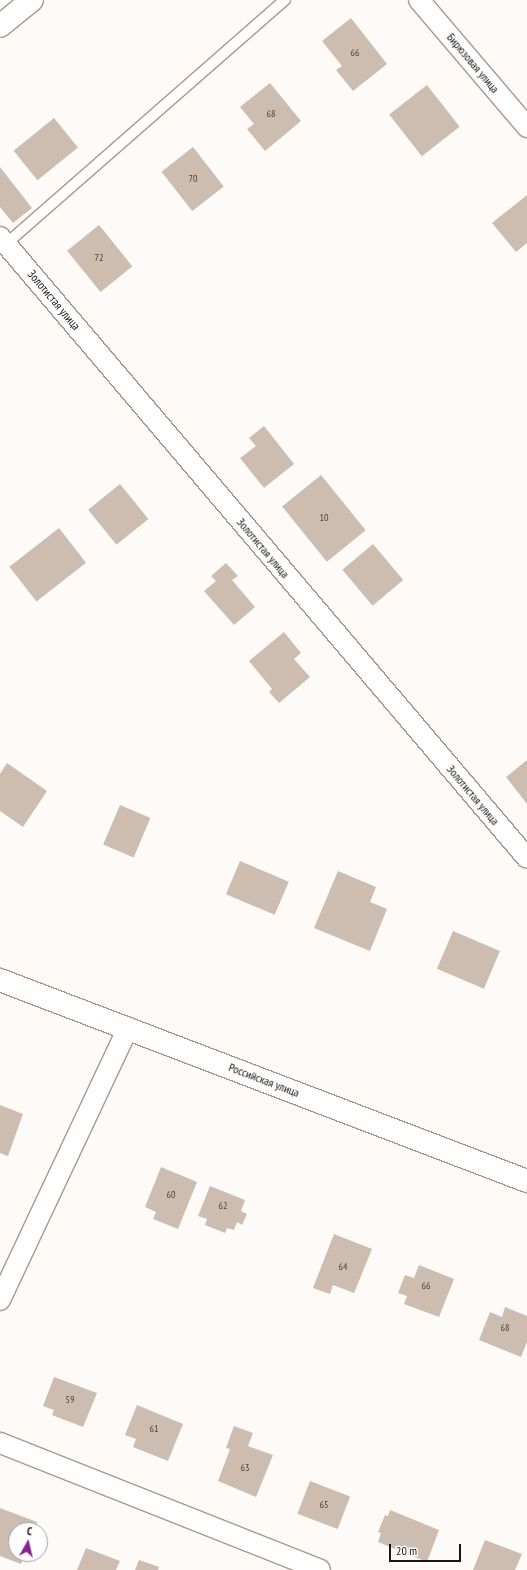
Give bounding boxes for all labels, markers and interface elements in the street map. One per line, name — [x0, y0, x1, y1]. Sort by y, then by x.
street label: Бирюзовая улица — [444, 30, 502, 96]
house number: 66 — [351, 47, 359, 59]
house number: 68 — [267, 108, 275, 120]
house number: 70 — [189, 173, 197, 185]
house number: 72 — [95, 252, 103, 264]
street label: Золотистая улица — [25, 267, 83, 333]
house number: 10 — [320, 512, 328, 524]
street label: Золотистая улица — [234, 515, 292, 581]
street label: Золотистая улица — [444, 762, 502, 828]
street label: Российская улица — [227, 1060, 301, 1100]
house number: 60 — [167, 1189, 175, 1201]
house number: 62 — [219, 1200, 227, 1212]
house number: 64 — [339, 1261, 347, 1273]
house number: 66 — [422, 1280, 430, 1292]
house number: 68 — [501, 1322, 509, 1334]
house number: 59 — [66, 1394, 74, 1406]
house number: 61 — [150, 1423, 158, 1435]
house number: 63 — [241, 1462, 249, 1474]
house number: 65 — [320, 1499, 328, 1511]
north arrow — [8, 1522, 48, 1562]
text: С — [26, 1524, 33, 1538]
scale bar — [391, 1536, 463, 1562]
text: 20 m — [396, 1543, 417, 1558]

